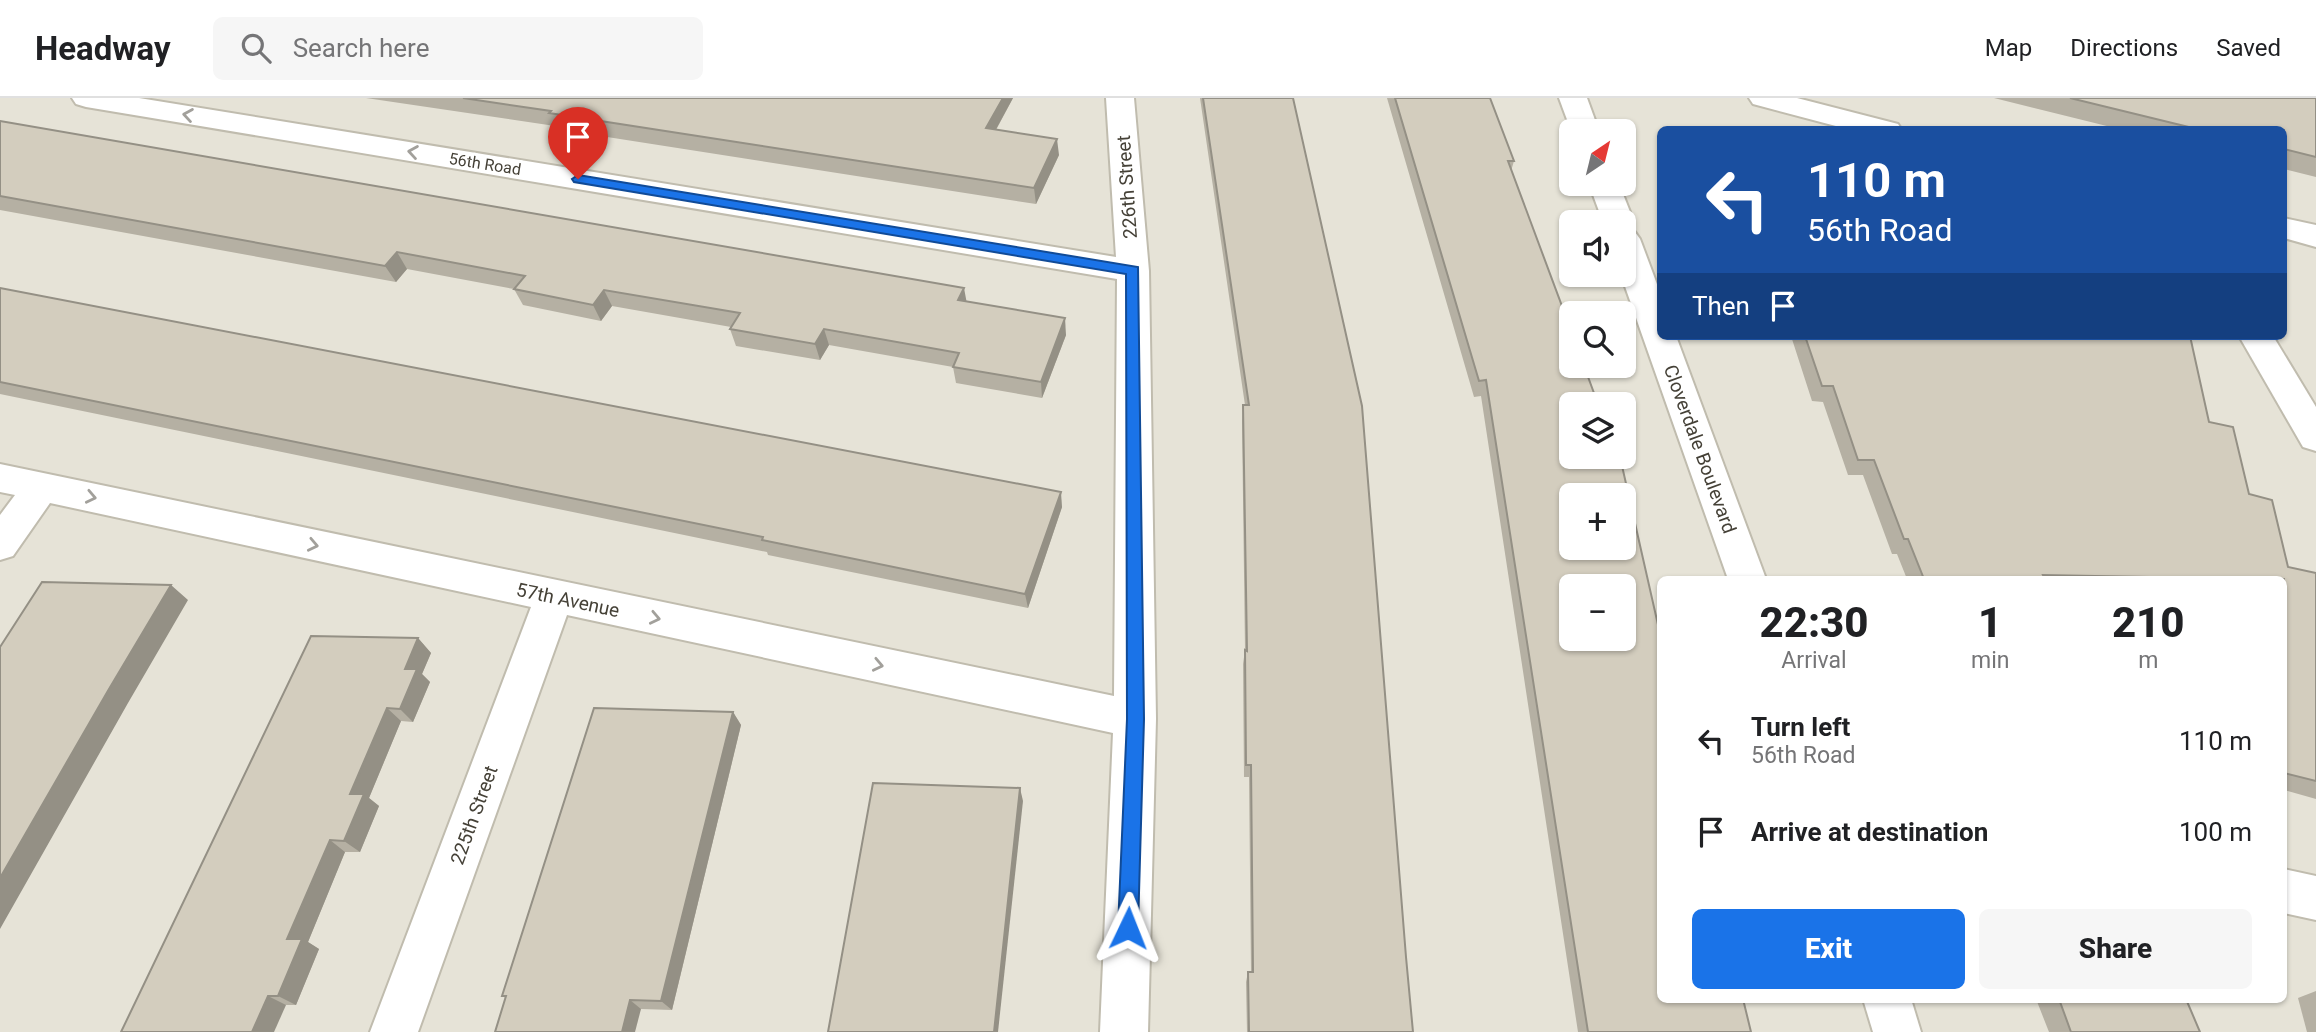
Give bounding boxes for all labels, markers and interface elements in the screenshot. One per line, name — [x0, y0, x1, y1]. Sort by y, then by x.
search box — [213, 17, 703, 80]
text: Headway — [35, 29, 171, 68]
icon: search — [237, 29, 275, 67]
text: Search here — [293, 33, 429, 63]
text: Map — [1985, 34, 2032, 62]
text: Directions — [2070, 34, 2178, 62]
text: Saved — [2216, 34, 2281, 62]
pin — [548, 107, 608, 179]
one-way arrow — [182, 108, 194, 123]
icon: arrive — [559, 118, 597, 156]
north arrow — [1559, 119, 1636, 196]
map controls — [1559, 119, 1636, 651]
street label: 226th Street — [1112, 135, 1142, 239]
one-way arrow — [407, 145, 419, 160]
street label: 56th Road — [448, 149, 522, 179]
text: 110 m — [1807, 152, 1946, 209]
icon: left — [1692, 154, 1783, 245]
button: sound — [1559, 210, 1636, 287]
text: 56th Road — [1807, 211, 1952, 249]
icon: arrive — [1764, 287, 1802, 325]
text: Then — [1692, 291, 1750, 321]
button: search — [1559, 301, 1636, 378]
street label: Cloverdale Boulevard — [1659, 362, 1741, 536]
button: layers — [1559, 392, 1636, 469]
button: + — [1559, 483, 1636, 560]
one-way arrow — [85, 489, 97, 504]
one-way arrow — [307, 537, 319, 552]
button: − — [1559, 574, 1636, 651]
street label: 57th Avenue — [514, 578, 622, 622]
text: 22:30 — [1759, 598, 1869, 647]
text: 1 — [1978, 598, 2002, 647]
text: 210 — [2112, 598, 2185, 647]
one-way arrow — [649, 610, 661, 625]
text: Arrival — [1781, 647, 1847, 674]
text: min — [1971, 647, 2009, 674]
text: m — [2138, 647, 2158, 674]
one-way arrow — [872, 657, 884, 671]
text: Turn left — [1751, 712, 1850, 742]
icon: left — [1692, 722, 1730, 760]
text: 110 m — [2179, 726, 2252, 756]
text: 56th Road — [1751, 742, 1856, 769]
street label: 225th Street — [445, 762, 503, 868]
icon: arrive — [1692, 813, 1730, 851]
text: Arrive at destination — [1751, 817, 1988, 847]
text: 100 m — [2179, 817, 2252, 847]
position arrow — [1091, 891, 1165, 965]
button: Exit — [1692, 909, 1965, 989]
button: Share — [1979, 909, 2252, 989]

